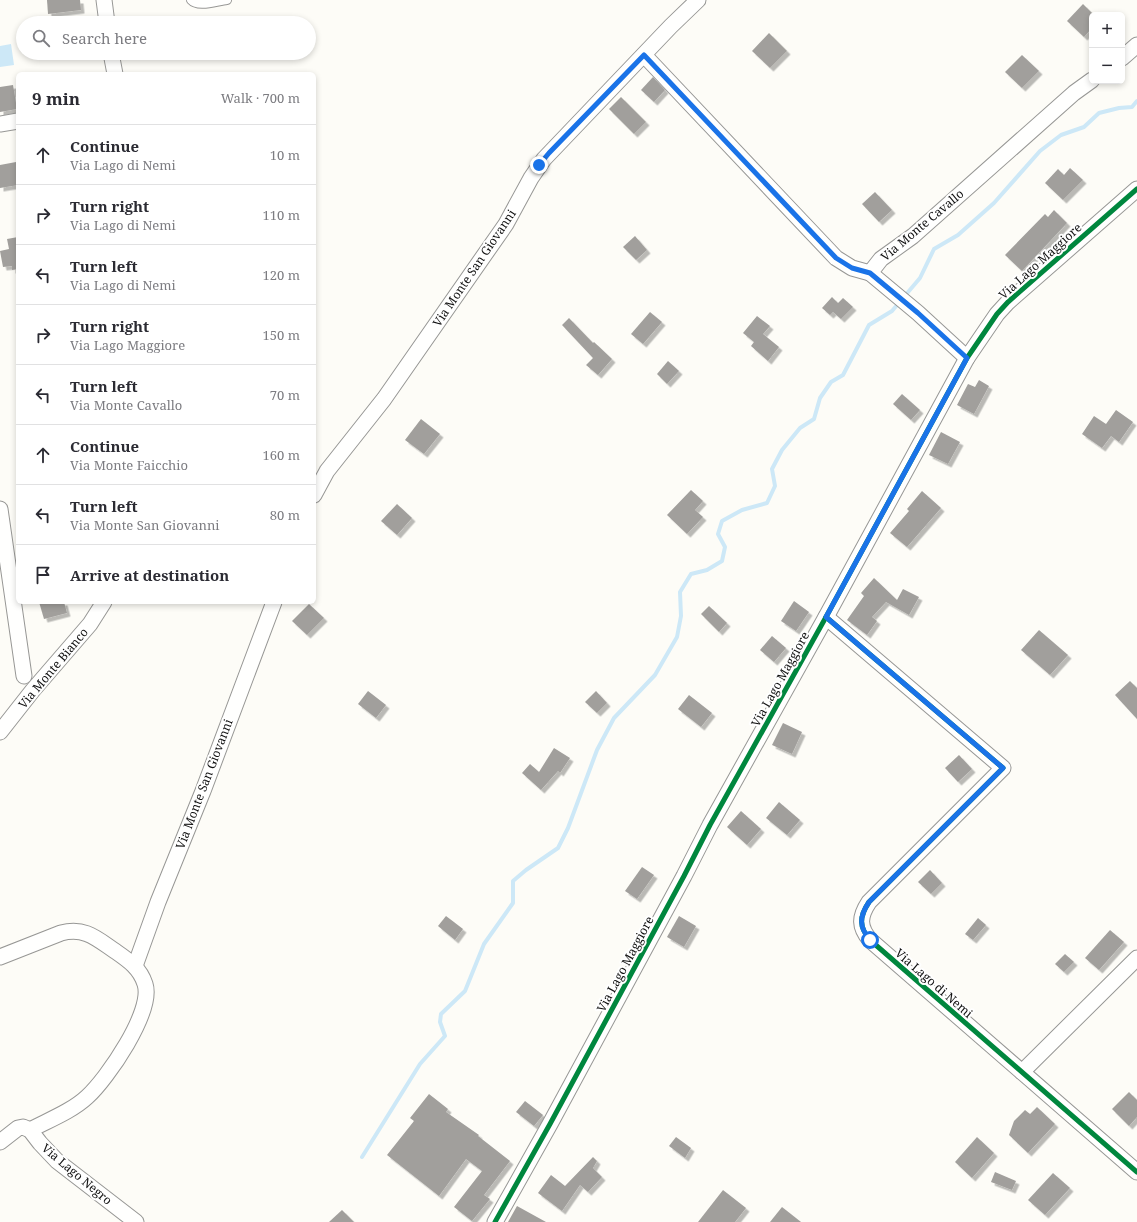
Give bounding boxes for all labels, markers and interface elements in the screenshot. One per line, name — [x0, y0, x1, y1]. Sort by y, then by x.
map controls — [1089, 12, 1125, 84]
button: + — [1089, 12, 1125, 48]
search box — [16, 16, 316, 60]
icon: search — [30, 27, 52, 49]
text: Search here — [62, 28, 147, 48]
button: − — [1089, 48, 1125, 84]
text: 9 min — [32, 87, 80, 110]
text: Walk · 700 m — [221, 89, 300, 107]
text: Continue — [70, 136, 139, 156]
icon: ahead — [32, 144, 54, 166]
text: 10 m — [270, 146, 300, 164]
text: Via Lago di Nemi — [70, 156, 176, 174]
route end — [530, 156, 548, 174]
street label: Via Monte Cavallo — [877, 185, 967, 265]
text: Turn right — [70, 196, 149, 216]
icon: right — [32, 204, 54, 226]
text: 110 m — [263, 206, 300, 224]
street label: Via Monte San Giovanni — [428, 206, 520, 330]
text: Via Lago di Nemi — [70, 216, 176, 234]
street label: Via Lago Maggiore — [995, 219, 1085, 303]
text: Turn left — [70, 256, 138, 276]
icon: left — [32, 264, 54, 286]
text: 120 m — [263, 266, 300, 284]
text: Via Lago di Nemi — [70, 276, 176, 294]
text: Turn right — [70, 316, 149, 336]
icon: right — [32, 324, 54, 346]
text: 150 m — [263, 326, 300, 344]
text: Via Lago Maggiore — [70, 336, 185, 354]
text: Turn left — [70, 376, 138, 396]
icon: left — [32, 384, 54, 406]
text: 70 m — [270, 386, 300, 404]
text: Via Monte Cavallo — [70, 396, 182, 414]
text: Continue — [70, 436, 139, 456]
icon: ahead — [32, 444, 54, 466]
text: 160 m — [263, 446, 300, 464]
text: Via Monte Faicchio — [70, 456, 188, 474]
text: Turn left — [70, 496, 138, 516]
icon: left — [32, 504, 54, 526]
text: 80 m — [270, 506, 300, 524]
text: Via Monte San Giovanni — [70, 516, 220, 534]
icon: arrive — [32, 564, 54, 586]
text: Arrive at destination — [70, 565, 229, 585]
street label: Via Monte Bianco — [14, 624, 92, 712]
street label: Via Lago Maggiore — [747, 628, 813, 730]
street label: Via Monte San Giovanni — [171, 716, 237, 851]
street label: Via Lago Maggiore — [593, 913, 657, 1015]
route start — [861, 931, 879, 949]
street label: Via Lago di Nemi — [892, 945, 977, 1022]
street label: Via Lago Negro — [38, 1139, 116, 1209]

